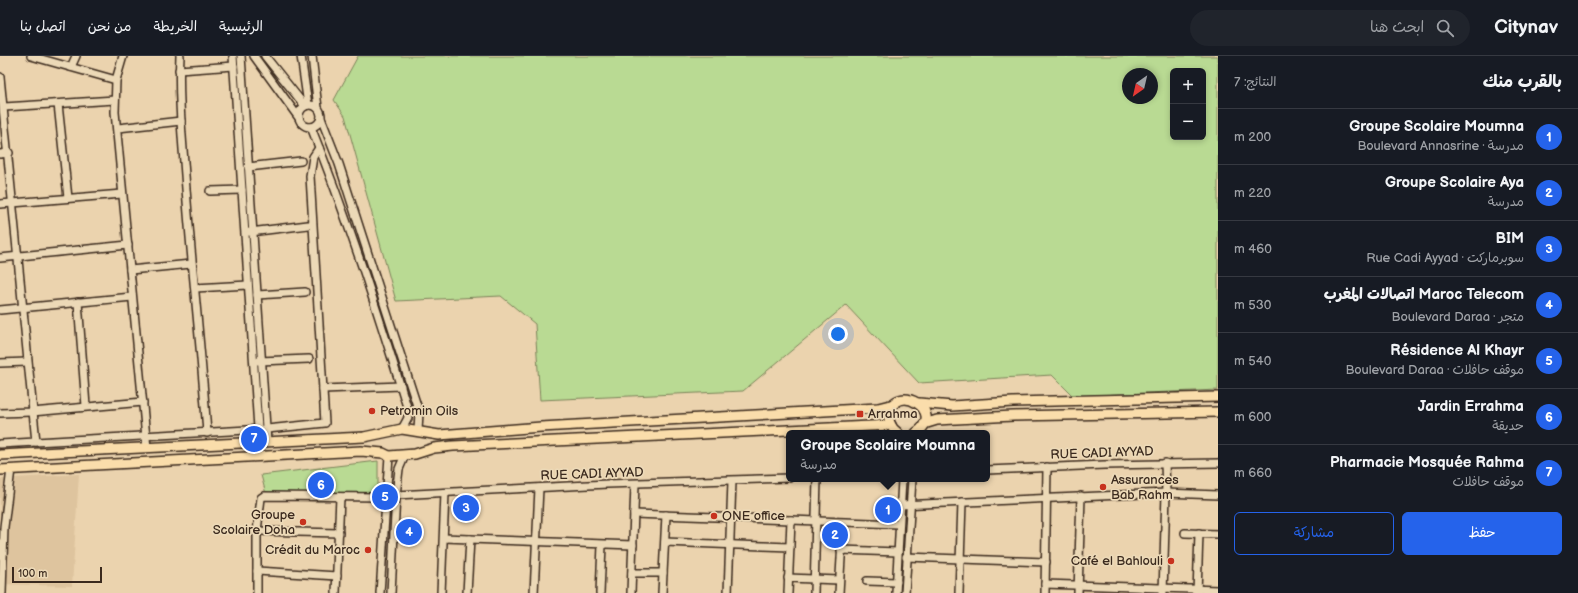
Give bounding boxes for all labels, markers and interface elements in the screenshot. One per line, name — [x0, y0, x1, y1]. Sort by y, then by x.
search box — [1190, 10, 1470, 46]
text: Citynav — [1494, 16, 1558, 39]
icon: search — [1434, 17, 1456, 39]
text: اتصل بنا — [20, 18, 66, 35]
text: من نحن — [88, 18, 131, 35]
text: الخريطة — [153, 18, 197, 35]
text: الرئيسية — [219, 18, 263, 35]
text: ابحث هنا — [1370, 18, 1424, 37]
north arrow — [1122, 68, 1158, 104]
map controls — [1170, 68, 1206, 140]
button: + — [1170, 68, 1206, 104]
text: بالقرب منك — [1483, 72, 1562, 92]
text: النتائج: 7 — [1234, 74, 1277, 90]
button: − — [1170, 104, 1206, 140]
text: Groupe Scolaire Moumna — [1349, 117, 1524, 136]
text: 200 m — [1234, 129, 1271, 145]
text: 1 — [1546, 129, 1552, 145]
text: مدرسة · Boulevard Annasrine — [1357, 138, 1524, 154]
text: Groupe Scolaire Aya — [1385, 173, 1524, 192]
text: 220 m — [1234, 185, 1271, 201]
text: 2 — [1545, 185, 1553, 201]
text: مدرسة — [1488, 194, 1524, 210]
text: BIM — [1495, 229, 1524, 248]
text: 460 m — [1234, 241, 1272, 257]
text: 3 — [1545, 241, 1553, 257]
text: سوبرماركت · Rue Cadi Ayyad — [1366, 250, 1524, 266]
text: Maroc Telecom اتصالات المغرب — [1324, 285, 1524, 304]
text: 530 m — [1234, 297, 1271, 313]
text: 4 — [1545, 297, 1553, 313]
text: متجر · Boulevard Daraa — [1392, 309, 1524, 325]
your location — [828, 324, 848, 344]
text: Résidence Al Khayr — [1390, 341, 1524, 360]
text: 540 m — [1234, 353, 1271, 369]
text: 5 — [1545, 353, 1553, 369]
text: موقف حافلات · Boulevard Daraa — [1345, 362, 1524, 378]
text: Jardin Errahma — [1418, 397, 1524, 416]
place label: Petromin Oils — [380, 403, 459, 419]
marker: Petromin Oils — [367, 406, 377, 416]
place label: Arrahma — [868, 406, 918, 422]
marker: Arrahma — [855, 409, 865, 419]
text: 600 m — [1234, 409, 1272, 425]
text: 6 — [1545, 409, 1553, 425]
text: حديقة — [1492, 418, 1524, 434]
pin: 7 — [241, 424, 267, 454]
popup — [786, 430, 990, 482]
text: Groupe Scolaire Moumna — [801, 436, 975, 455]
street label: RUE CADI AYYAD — [1050, 443, 1154, 463]
text: Pharmacie Mosquée Rahma — [1330, 453, 1524, 472]
text: مدرسة — [801, 457, 837, 473]
street label: RUE CADI AYYAD — [540, 464, 644, 484]
text: 660 m — [1234, 465, 1272, 481]
text: 7 — [1545, 465, 1553, 481]
pin: 6 — [308, 470, 334, 500]
place label: Assurances Bab Rahm — [1111, 472, 1179, 503]
text: موقف حافلات — [1452, 474, 1524, 490]
pin: 5 — [372, 482, 398, 512]
marker: Assurances Bab Rahm — [1098, 482, 1108, 492]
pin: 3 — [453, 493, 479, 523]
pin: 1 — [875, 495, 901, 525]
place label: Groupe Scolaire Doha — [213, 507, 295, 538]
place label: ONE office — [722, 508, 785, 524]
marker: ONE office — [709, 511, 719, 521]
button: مشاركة — [1234, 512, 1394, 555]
button: حفظ — [1402, 512, 1562, 555]
marker: Groupe Scolaire Doha — [298, 517, 308, 527]
pin: 4 — [396, 517, 422, 547]
pin: 2 — [822, 520, 848, 550]
place label: Crédit du Maroc — [265, 542, 360, 558]
marker: Crédit du Maroc — [363, 545, 373, 555]
place label: Café el Bahlouli — [1071, 553, 1163, 569]
marker: Café el Bahlouli — [1166, 556, 1176, 566]
scale bar — [12, 565, 102, 584]
text: 100 m — [18, 567, 47, 580]

